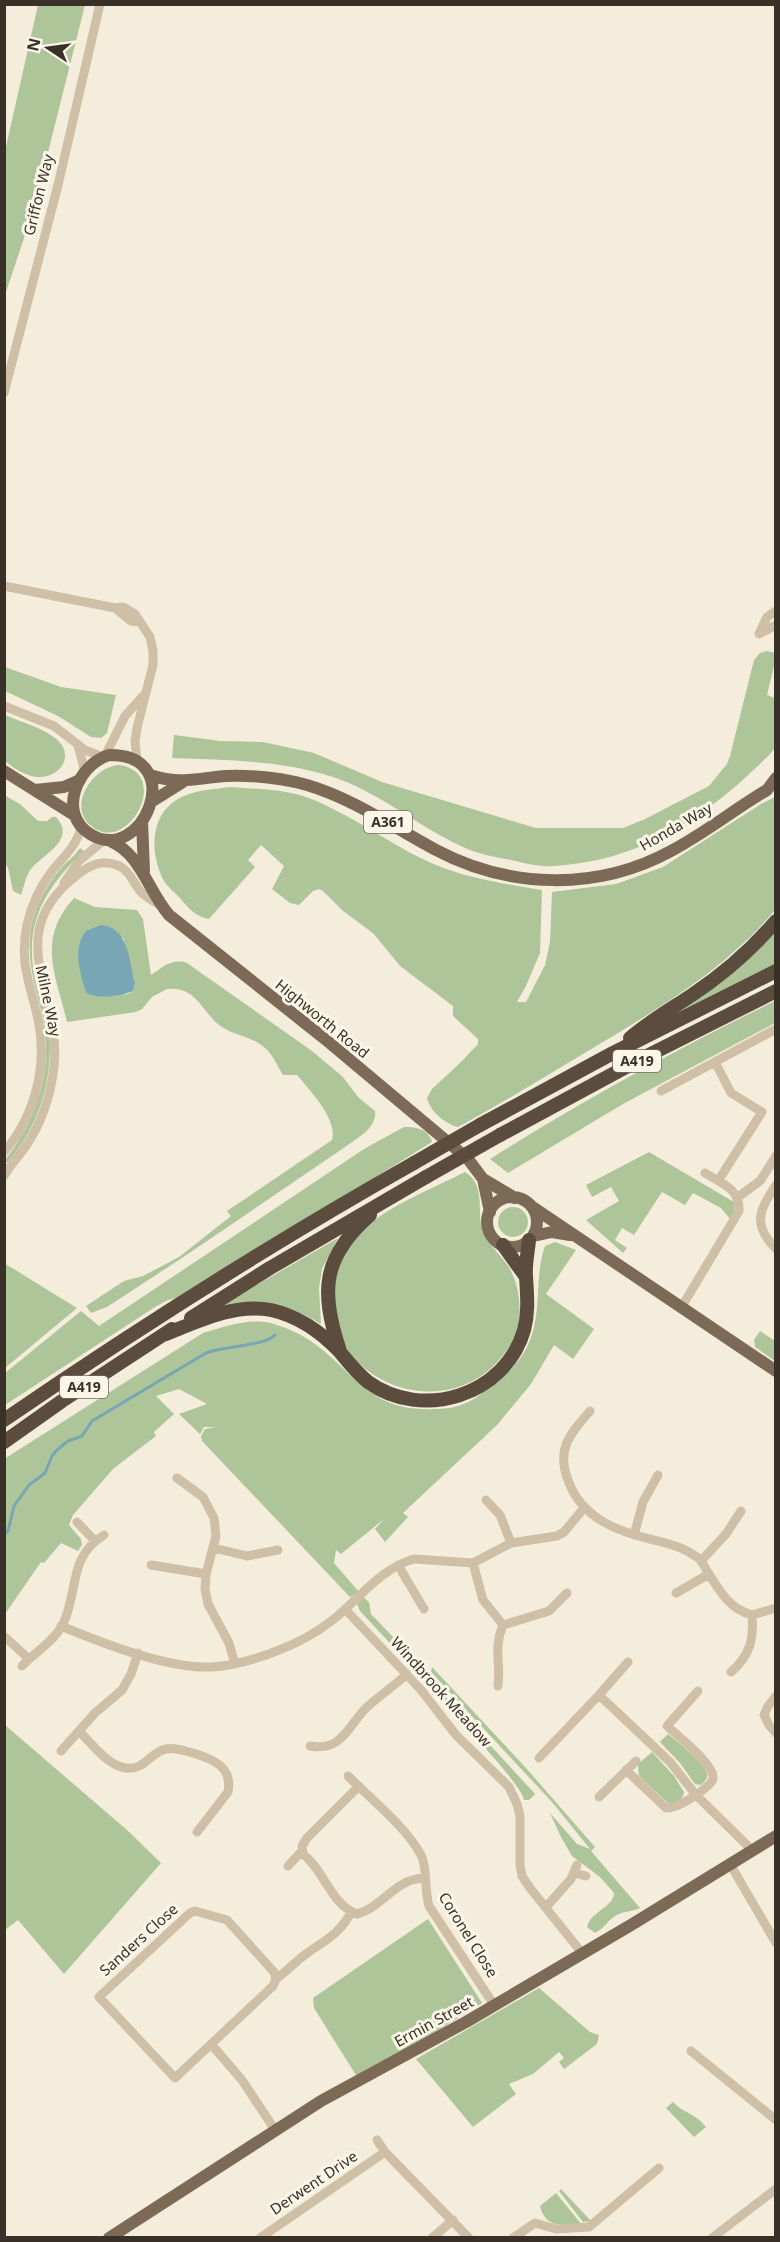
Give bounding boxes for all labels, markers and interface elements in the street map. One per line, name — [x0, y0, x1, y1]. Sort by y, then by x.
north arrow — [18, 18, 78, 78]
text: N — [21, 36, 46, 53]
street label: Griffon Way — [18, 152, 58, 238]
street label: Honda Way — [636, 797, 716, 855]
road number: A361 — [364, 811, 412, 833]
street label: Milne Way — [32, 963, 66, 1039]
street label: Highworth Road — [272, 974, 374, 1062]
road number: A419 — [613, 1050, 661, 1072]
road number: A419 — [60, 1376, 108, 1398]
street label: Windbrook Meadow — [387, 1632, 497, 1751]
street label: Coronel Close — [435, 1888, 503, 1981]
street label: Sanders Close — [95, 1899, 182, 1980]
street label: Ermin Street — [390, 1991, 477, 2051]
street label: Derwent Drive — [266, 2145, 361, 2219]

